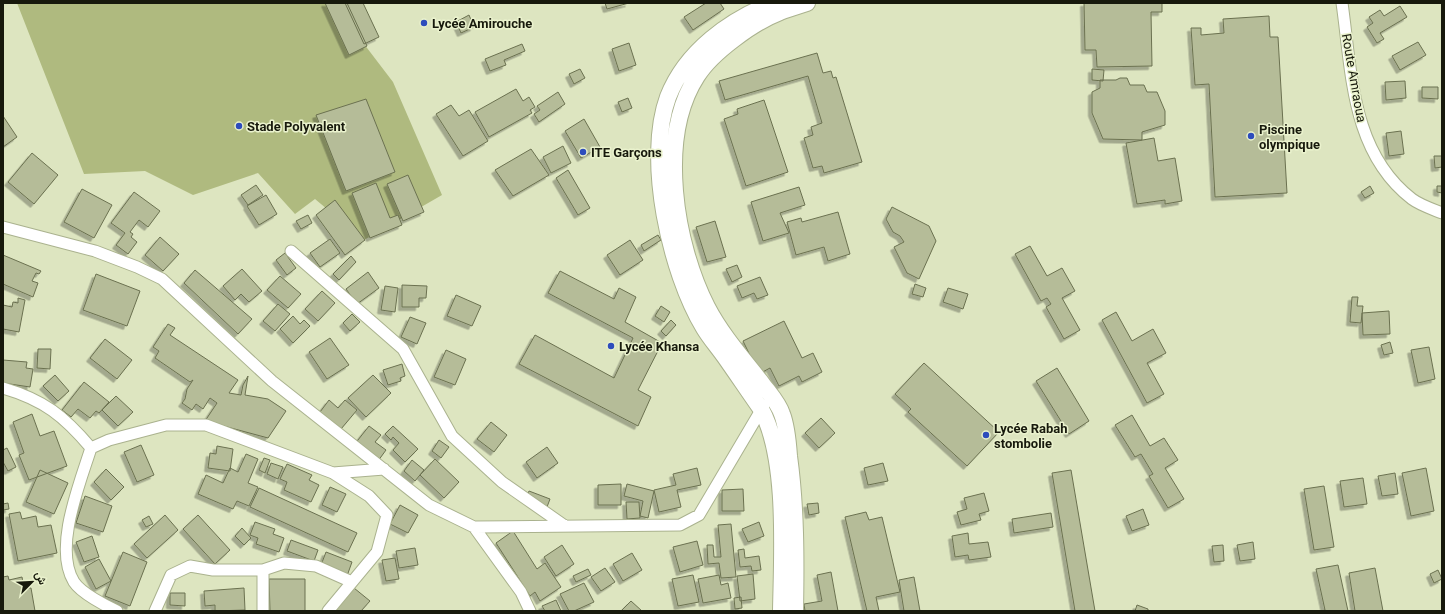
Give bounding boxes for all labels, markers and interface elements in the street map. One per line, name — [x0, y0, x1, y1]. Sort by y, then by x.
place label: Lycée Amirouche — [432, 16, 532, 31]
marker: Lycée Amirouche — [419, 18, 429, 28]
street label: Route Amraoua — [1339, 33, 1369, 123]
place label: Stade Polyvalent — [247, 119, 346, 134]
marker: Stade Polyvalent — [234, 121, 244, 131]
place label: Piscine olympique — [1259, 122, 1320, 152]
marker: Piscine olympique — [1246, 131, 1256, 141]
place label: ITE Garçons — [591, 145, 662, 160]
marker: ITE Garçons — [578, 147, 588, 157]
place label: Lycée Khansa — [619, 339, 699, 354]
marker: Lycée Khansa — [606, 341, 616, 351]
place label: Lycée Rabah stombolie — [994, 421, 1068, 451]
marker: Lycée Rabah stombolie — [981, 430, 991, 440]
north arrow — [12, 562, 52, 602]
text: ش — [32, 569, 49, 587]

